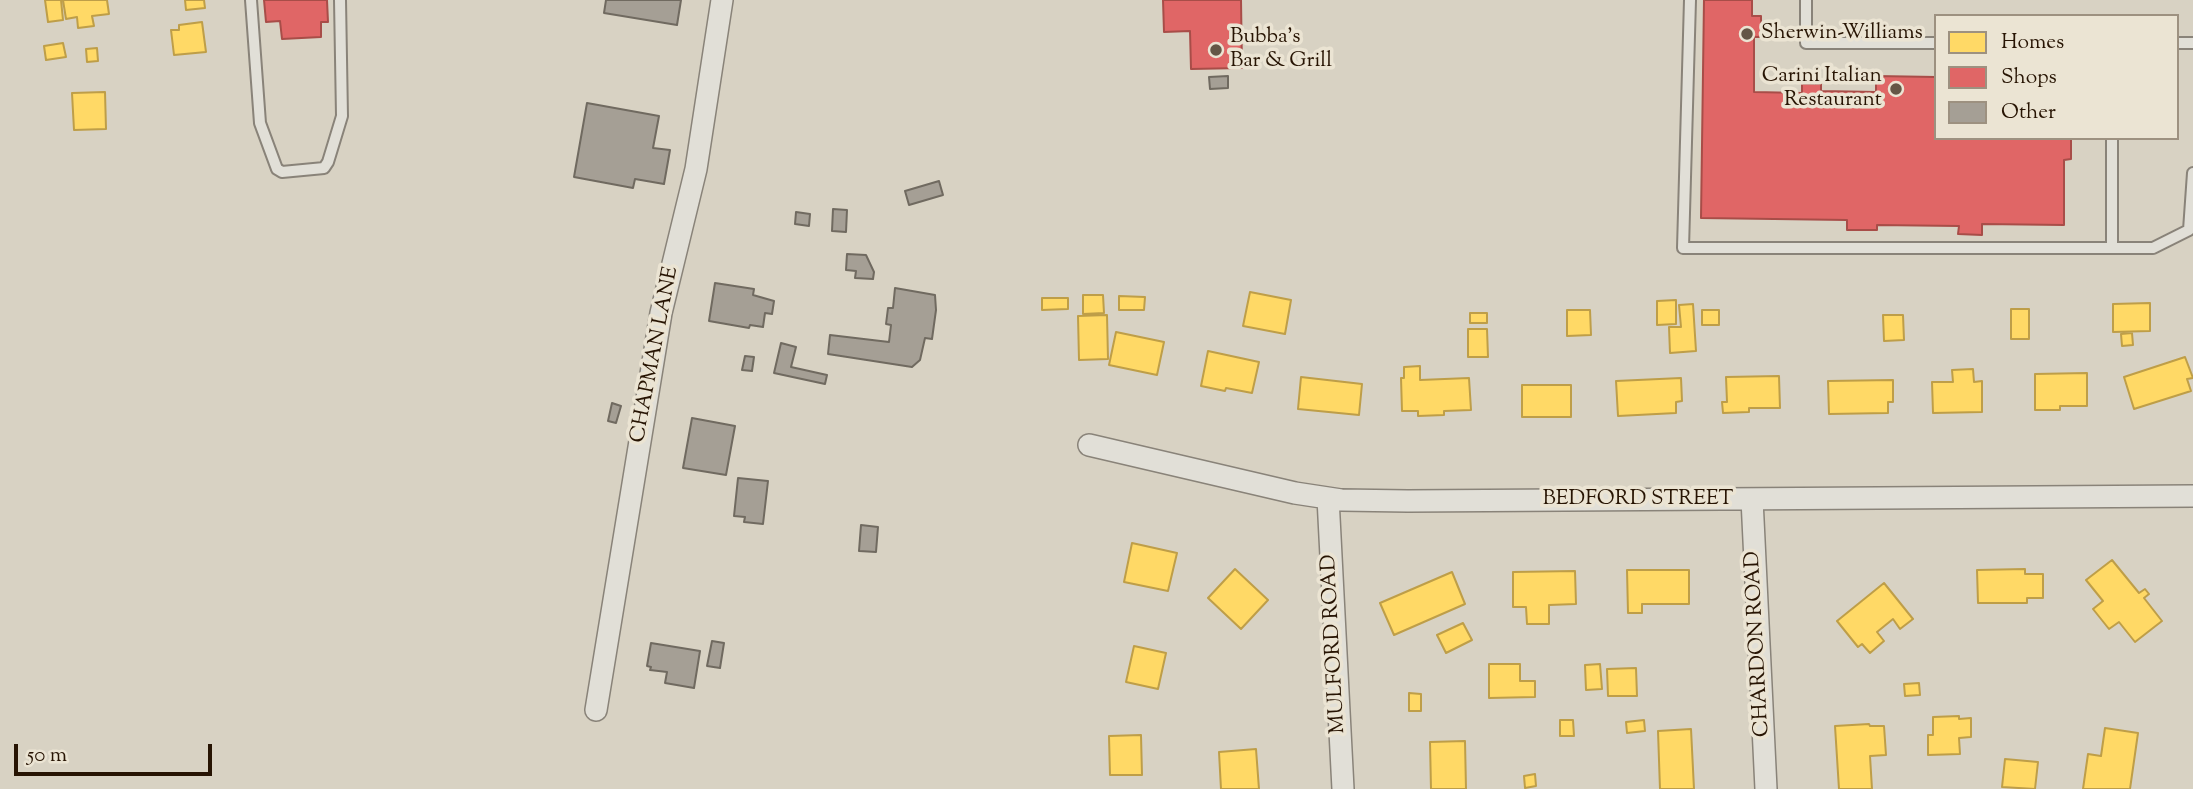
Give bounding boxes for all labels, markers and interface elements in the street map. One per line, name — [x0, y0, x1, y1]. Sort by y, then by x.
legend — [1934, 14, 2179, 140]
place label: Sherwin-Williams — [1761, 21, 1923, 47]
place label: Bubba's Bar & Grill — [1230, 25, 1332, 75]
marker: Sherwin-Williams — [1739, 26, 1755, 42]
text: Homes — [2001, 28, 2064, 58]
marker: Bubba's Bar & Grill — [1208, 42, 1224, 58]
text: Shops — [2001, 63, 2057, 93]
place label: Carini Italian Restaurant — [1762, 64, 1882, 114]
marker: Carini Italian Restaurant — [1888, 81, 1904, 97]
text: Other — [2001, 98, 2056, 128]
street label: CHAPMAN LANE — [627, 265, 685, 445]
street label: BEDFORD STREET — [1543, 487, 1733, 513]
street label: CHARDON ROAD — [1742, 550, 1776, 738]
street label: MULFORD ROAD — [1318, 554, 1352, 734]
scale bar — [18, 730, 215, 774]
text: 50 m — [27, 741, 67, 771]

